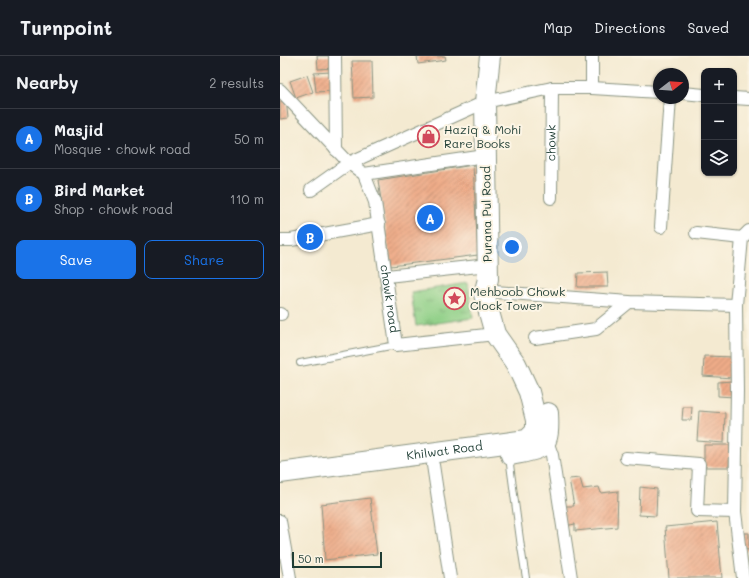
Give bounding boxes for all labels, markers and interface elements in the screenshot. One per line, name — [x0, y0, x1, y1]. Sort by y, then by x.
text: Turnpoint — [20, 15, 112, 40]
text: Map — [544, 18, 572, 37]
text: Directions — [594, 18, 665, 37]
text: Saved — [687, 18, 729, 37]
north arrow — [653, 68, 689, 104]
map controls — [701, 68, 737, 176]
button: + — [701, 68, 737, 104]
text: Nearby — [16, 71, 78, 93]
text: 2 results — [209, 74, 264, 91]
button: − — [701, 104, 737, 140]
text: Masjid — [54, 120, 103, 140]
place label: Haziq & Mohi Rare Books — [444, 121, 522, 151]
shop icon: Haziq & Mohi Rare Books — [415, 124, 441, 150]
street label: chowk — [542, 125, 559, 161]
text: A — [24, 130, 34, 147]
text: 50 m — [234, 130, 264, 147]
text: Mosque · chowk road — [54, 140, 190, 157]
button: layers — [701, 140, 737, 176]
street label: Purana Pul Road — [477, 166, 495, 262]
text: Bird Market — [54, 180, 145, 200]
text: B — [25, 190, 33, 207]
text: 110 m — [230, 190, 264, 207]
text: Shop · chowk road — [54, 200, 173, 217]
pin: A — [417, 203, 443, 233]
pin: B — [297, 222, 323, 252]
your location — [502, 237, 522, 257]
button: Save — [16, 240, 136, 279]
button: Share — [144, 240, 264, 279]
street label: chowk road — [377, 263, 403, 334]
place label: Mehboob Chowk Clock Tower — [470, 283, 565, 313]
place icon: Mehboob Chowk Clock Tower — [441, 286, 467, 312]
street label: Khilwat Road — [405, 437, 484, 463]
scale bar — [292, 550, 382, 569]
text: 50 m — [298, 551, 324, 566]

